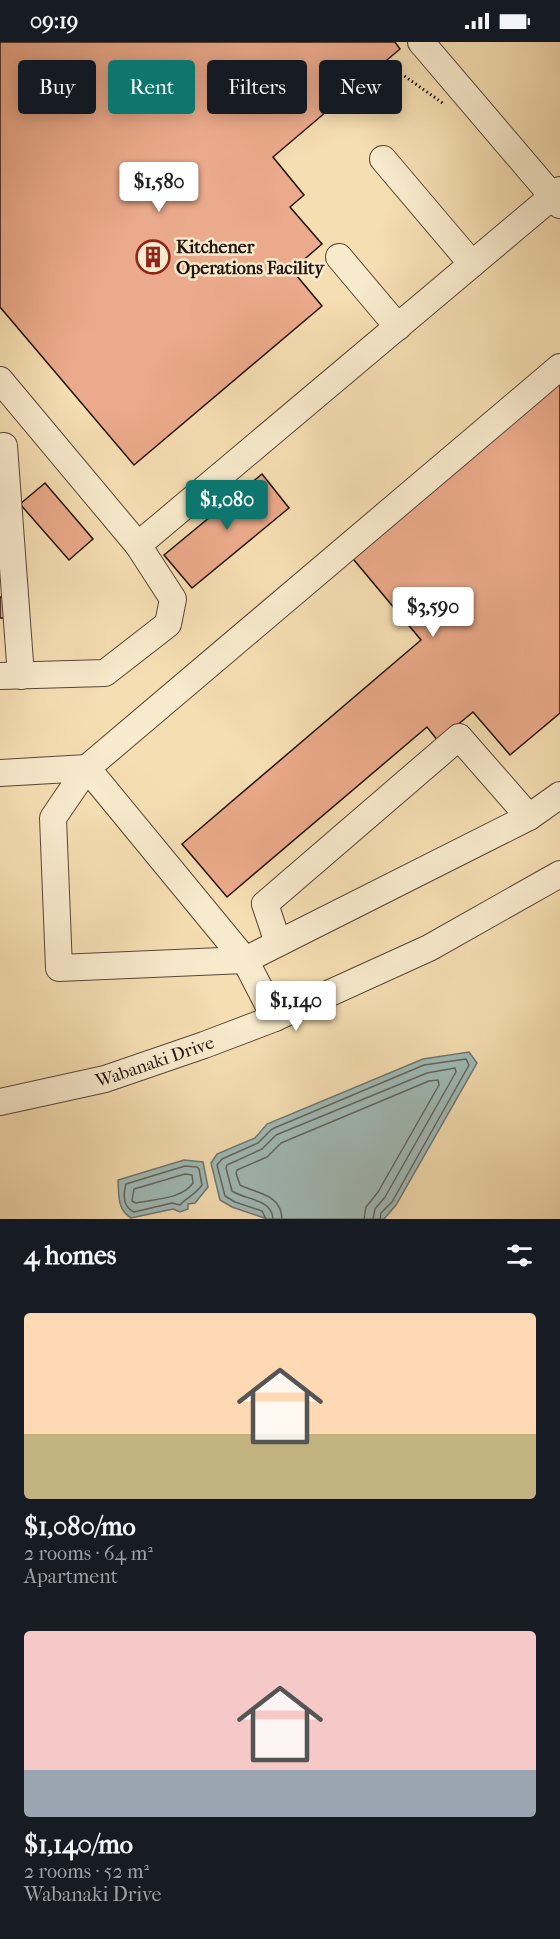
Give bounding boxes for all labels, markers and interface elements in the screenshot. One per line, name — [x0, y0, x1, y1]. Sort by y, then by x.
text: 09:19 — [30, 8, 78, 34]
chip: Buy — [18, 60, 96, 114]
chip: Rent — [108, 60, 195, 114]
chip: Filters — [207, 60, 307, 114]
chip: New — [319, 60, 402, 114]
pin: $1,580 — [110, 162, 208, 213]
text: $1,580 — [133, 170, 185, 193]
place label: Kitchener Operations Facility — [176, 237, 325, 279]
building icon: Kitchener Operations Facility — [135, 239, 171, 275]
pin: $1,080 — [178, 480, 276, 531]
text: $1,080 — [200, 488, 254, 511]
pin: $3,590 — [384, 587, 482, 638]
text: $3,590 — [407, 595, 459, 618]
pin: $1,140 — [247, 981, 345, 1032]
text: $1,140 — [270, 989, 322, 1012]
street label: Wabanaki Drive — [93, 1032, 217, 1091]
icon: filters — [503, 1239, 536, 1272]
text: 4 homes — [24, 1240, 116, 1271]
icon: home — [226, 1352, 334, 1460]
text: $1,080/mo — [24, 1511, 136, 1542]
text: 2 rooms · 64 m² — [24, 1542, 153, 1565]
text: Apartment — [24, 1565, 118, 1588]
icon: home — [226, 1670, 334, 1778]
text: $1,140/mo — [24, 1829, 133, 1860]
text: 2 rooms · 52 m² — [24, 1860, 149, 1883]
text: Wabanaki Drive — [24, 1883, 161, 1906]

